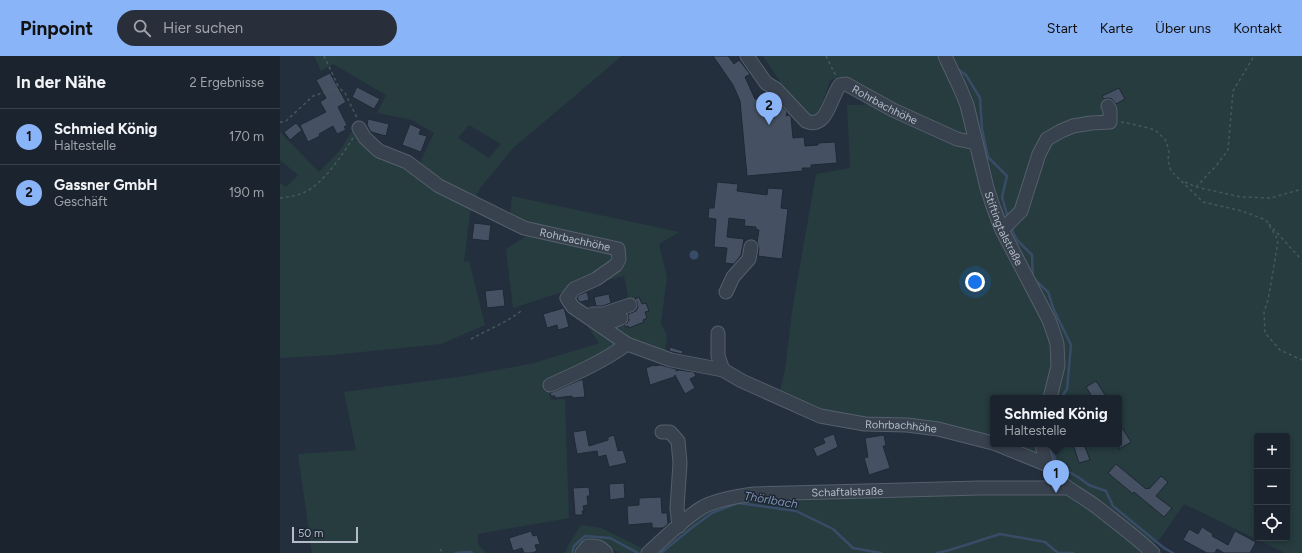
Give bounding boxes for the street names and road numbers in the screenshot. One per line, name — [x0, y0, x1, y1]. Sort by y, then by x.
street label: Rohrbachhöhe — [850, 82, 920, 127]
street label: Stiftingtalstraße — [982, 190, 1026, 268]
street label: Rohrbachhöhe — [539, 225, 612, 254]
street label: Rohrbachhöhe — [865, 418, 938, 435]
street label: Schaftalstraße — [811, 484, 883, 499]

